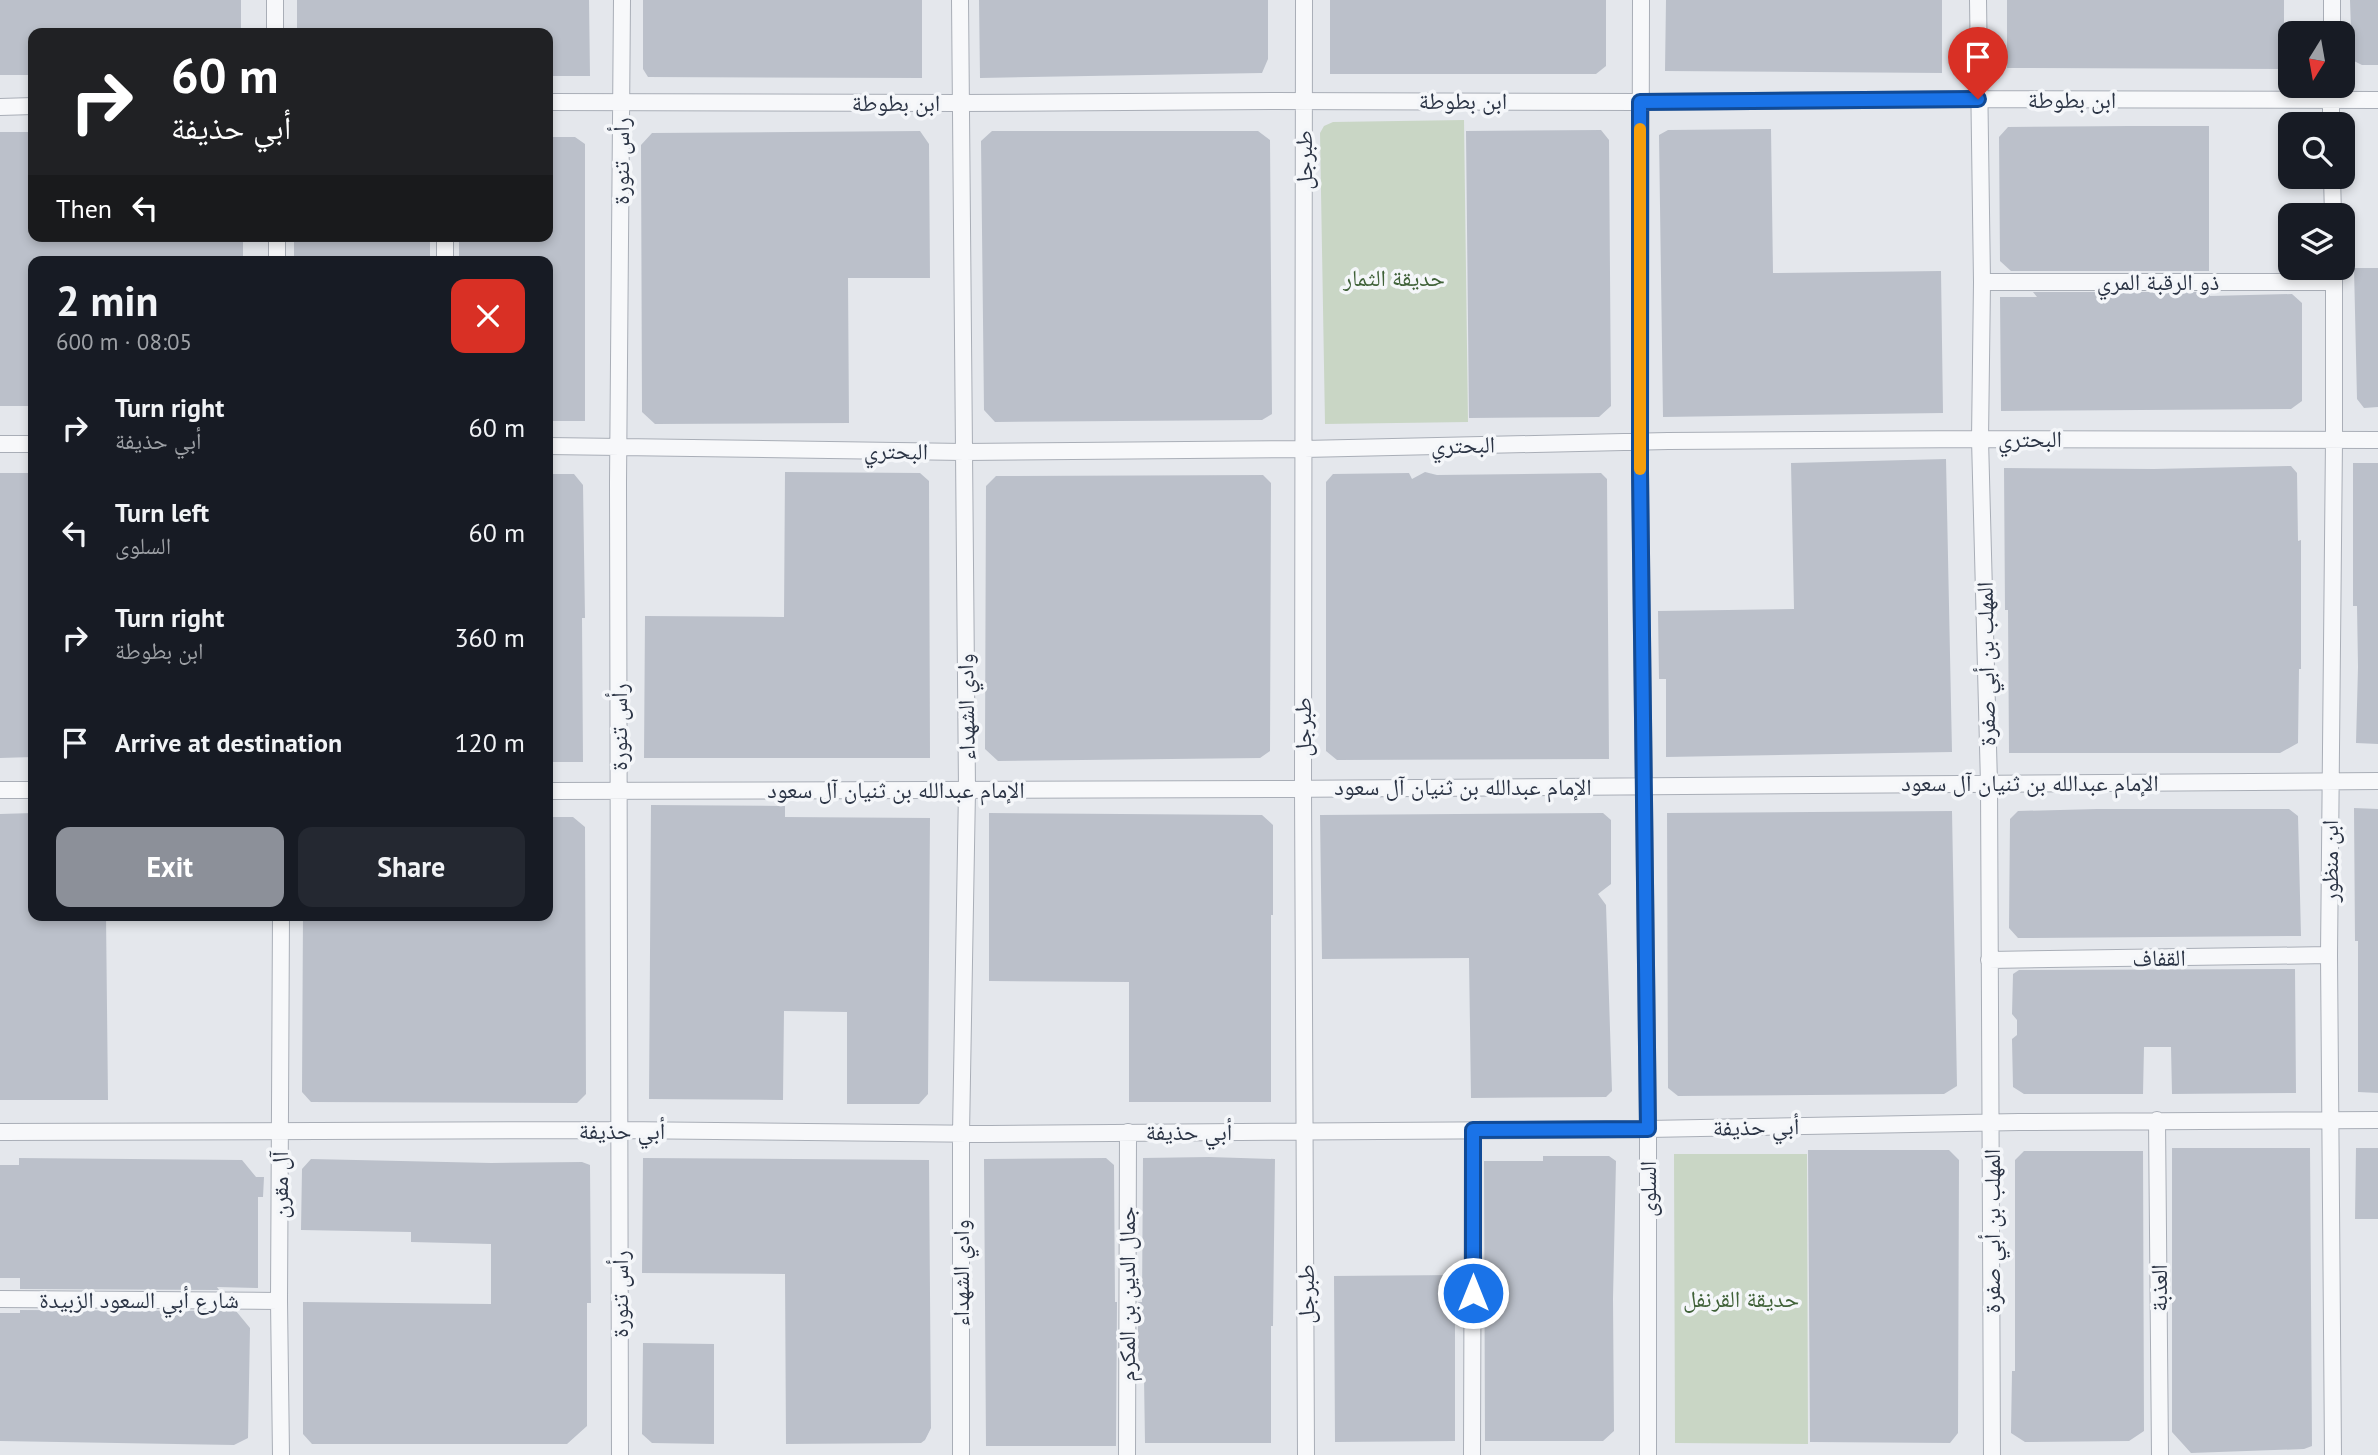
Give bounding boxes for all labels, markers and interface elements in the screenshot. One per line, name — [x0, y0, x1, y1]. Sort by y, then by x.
north arrow — [2278, 21, 2356, 98]
map controls — [2278, 21, 2355, 280]
pin — [1948, 27, 2008, 99]
icon: arrive — [1959, 38, 1997, 76]
text: 60 m — [171, 43, 278, 107]
icon: right — [56, 56, 147, 147]
street label: ابن بطوطة — [2028, 85, 2116, 114]
street label: ابن بطوطة — [1419, 86, 1507, 115]
street label: ابن بطوطة — [852, 88, 940, 117]
text: أبي حذيفة — [171, 106, 291, 148]
button: search — [2278, 112, 2355, 189]
street label: رأس تنورة — [606, 117, 635, 205]
street label: طبرجل — [1289, 130, 1318, 190]
icon: left — [126, 189, 164, 227]
text: Then — [56, 192, 112, 225]
button: layers — [2278, 203, 2355, 280]
park label: حديقة الثمار — [1342, 263, 1445, 292]
street label: ذو الرقبة المري — [2097, 267, 2219, 301]
text: 2 min — [56, 273, 158, 328]
button: close — [451, 279, 525, 353]
text: 600 m · 08:05 — [56, 327, 192, 356]
text: Turn right — [115, 391, 224, 424]
icon: right — [56, 409, 94, 447]
text: 60 m — [469, 411, 525, 444]
street label: البحتري — [1998, 424, 2062, 458]
text: أبي حذيفة — [115, 426, 201, 455]
street label: البحتري — [1431, 429, 1495, 464]
street label: البحتري — [864, 435, 928, 470]
text: Turn left — [115, 496, 209, 529]
icon: left — [56, 514, 94, 552]
text: 60 m — [469, 516, 525, 549]
text: السلوى — [115, 531, 171, 560]
street label: المهلب بن أبي صفرة — [1970, 581, 2006, 746]
text: Turn right — [115, 601, 224, 634]
icon: right — [56, 619, 94, 657]
text: 360 m — [454, 621, 525, 654]
text: ابن بطوطة — [115, 636, 204, 665]
street label: وادي الشهداء — [950, 653, 986, 761]
street label: رأس تنورة — [604, 683, 633, 771]
street label: طبرجل — [1288, 697, 1317, 757]
icon: arrive — [56, 724, 94, 762]
text: Arrive at destination — [115, 726, 342, 759]
text: 120 m — [454, 726, 525, 759]
street label: الإمام عبدالله بن ثنيان آل سعود — [1901, 768, 2159, 799]
street label: الإمام عبدالله بن ثنيان آل سعود — [1334, 772, 1592, 803]
street label: الإمام عبدالله بن ثنيان آل سعود — [767, 775, 1025, 806]
street label: ابن منظور — [2315, 820, 2344, 903]
button: Exit — [56, 827, 284, 907]
button: Share — [298, 827, 525, 907]
street label: القفاف — [2132, 943, 2186, 972]
street label: أبي حذيفة — [1713, 1111, 1800, 1147]
street label: أبي حذيفة — [579, 1116, 665, 1150]
street label: أبي حذيفة — [1146, 1117, 1232, 1151]
street label: المهلب بن أبي صفرة — [1977, 1149, 2011, 1313]
street label: آل مقرن — [265, 1150, 294, 1219]
street label: السلوى — [1633, 1161, 1662, 1217]
street label: جمال الدين بن المكرم — [1112, 1206, 1143, 1382]
street label: وادي الشهداء — [946, 1220, 980, 1326]
street label: رأس تنورة — [605, 1250, 634, 1338]
position arrow — [1436, 1256, 1510, 1330]
street label: طبرجل — [1291, 1264, 1320, 1324]
street label: العذبة — [2144, 1264, 2173, 1312]
park label: حديقة القرنفل — [1683, 1284, 1799, 1313]
street label: شارع أبي السعود الزبيدة — [39, 1285, 239, 1319]

